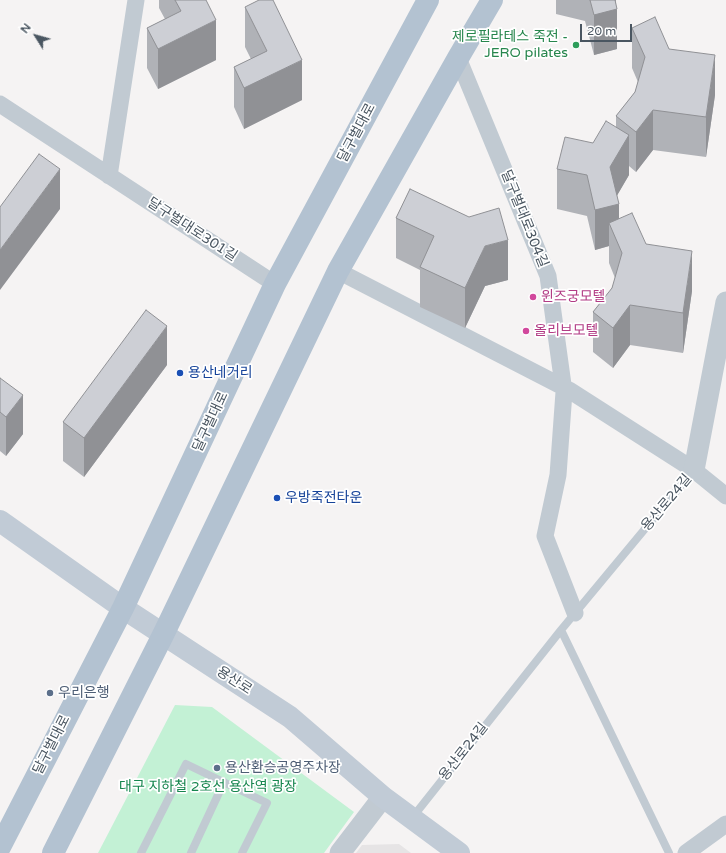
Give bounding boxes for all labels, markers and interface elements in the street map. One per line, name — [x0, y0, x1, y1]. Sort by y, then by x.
north arrow — [16, 16, 56, 56]
scale bar — [582, 16, 634, 42]
text: N — [18, 21, 34, 36]
text: 20 m — [587, 24, 616, 38]
place label: 제로필라테스 죽전 - JERO pilates — [452, 29, 568, 62]
marker: 제로필라테스 죽전 - JERO pilates — [571, 40, 581, 50]
street label: 달구벌대로 — [334, 101, 380, 165]
street label: 달구벌대로304길 — [497, 168, 551, 270]
street label: 달구벌대로301길 — [144, 195, 240, 265]
place label: 윈즈궁모텔 — [541, 289, 605, 305]
marker: 윈즈궁모텔 — [528, 292, 538, 302]
place label: 올리브모텔 — [534, 323, 598, 339]
marker: 올리브모텔 — [521, 326, 531, 336]
place label: 용산네거리 — [188, 365, 252, 381]
marker: 용산네거리 — [175, 368, 185, 378]
street label: 달구벌대로 — [190, 389, 232, 455]
street label: 용산로24길 — [638, 471, 696, 535]
place label: 우방죽전타운 — [285, 490, 362, 506]
marker: 우방죽전타운 — [272, 493, 282, 503]
street label: 용산로 — [213, 663, 255, 699]
place label: 우리은행 — [58, 685, 110, 701]
marker: 우리은행 — [45, 688, 55, 698]
street label: 달구벌대로 — [30, 712, 74, 778]
street label: 용산로24길 — [436, 720, 492, 784]
place label: 용산환승공영주차장 — [225, 760, 341, 776]
marker: 용산환승공영주차장 — [212, 763, 222, 773]
park label: 대구 지하철 2호선 용산역 광장 — [119, 779, 297, 795]

